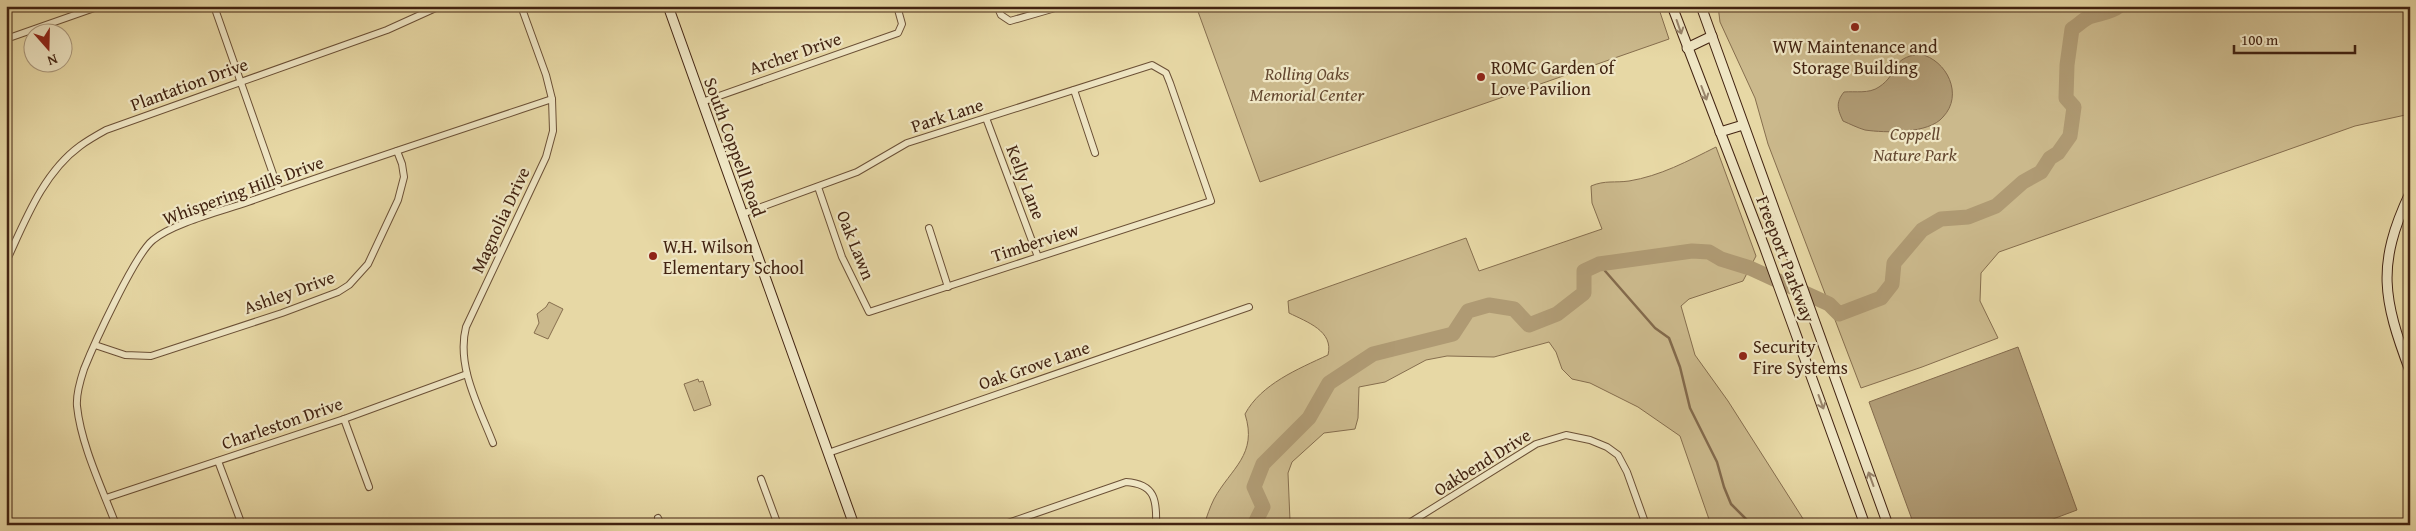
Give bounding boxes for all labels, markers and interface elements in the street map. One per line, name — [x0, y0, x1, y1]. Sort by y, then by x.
one-way arrow — [1675, 19, 1684, 34]
marker: WW Maintenance and Storage Building — [1849, 21, 1861, 33]
north arrow — [22, 22, 72, 72]
scale bar — [2234, 22, 2355, 54]
street label: Archer Drive — [745, 25, 845, 81]
text: 100 m — [2241, 29, 2279, 50]
place label: WW Maintenance and Storage Building — [1772, 33, 1938, 81]
text: N — [44, 49, 60, 71]
street label: Plantation Drive — [126, 50, 252, 118]
place label: ROMC Garden of Love Pavilion — [1491, 54, 1616, 102]
park label: Rolling Oaks Memorial Center — [1250, 60, 1365, 108]
marker: ROMC Garden of Love Pavilion — [1475, 71, 1487, 83]
street label: South Coppell Road — [697, 73, 773, 221]
one-way arrow — [1700, 85, 1710, 100]
street label: Park Lane — [907, 91, 987, 139]
park label: Coppell Nature Park — [1872, 120, 1957, 168]
street label: Kelly Lane — [999, 141, 1053, 223]
street label: Whispering Hills Drive — [159, 148, 327, 232]
street label: Magnolia Drive — [464, 162, 536, 278]
street label: Freeport Parkway — [1749, 192, 1823, 326]
street label: Oak Lawn — [830, 206, 882, 284]
street label: Timberview — [988, 215, 1082, 269]
place label: W.H. Wilson Elementary School — [663, 233, 804, 281]
marker: W.H. Wilson Elementary School — [647, 250, 659, 262]
street label: Ashley Drive — [240, 263, 338, 321]
street label: Oak Grove Lane — [975, 333, 1093, 397]
place label: Security Fire Systems — [1753, 333, 1848, 381]
marker: Security Fire Systems — [1737, 350, 1749, 362]
street label: Charleston Drive — [218, 390, 346, 456]
one-way arrow — [1817, 394, 1826, 409]
street label: Oakbend Drive — [1428, 421, 1536, 503]
one-way arrow — [1866, 472, 1875, 487]

